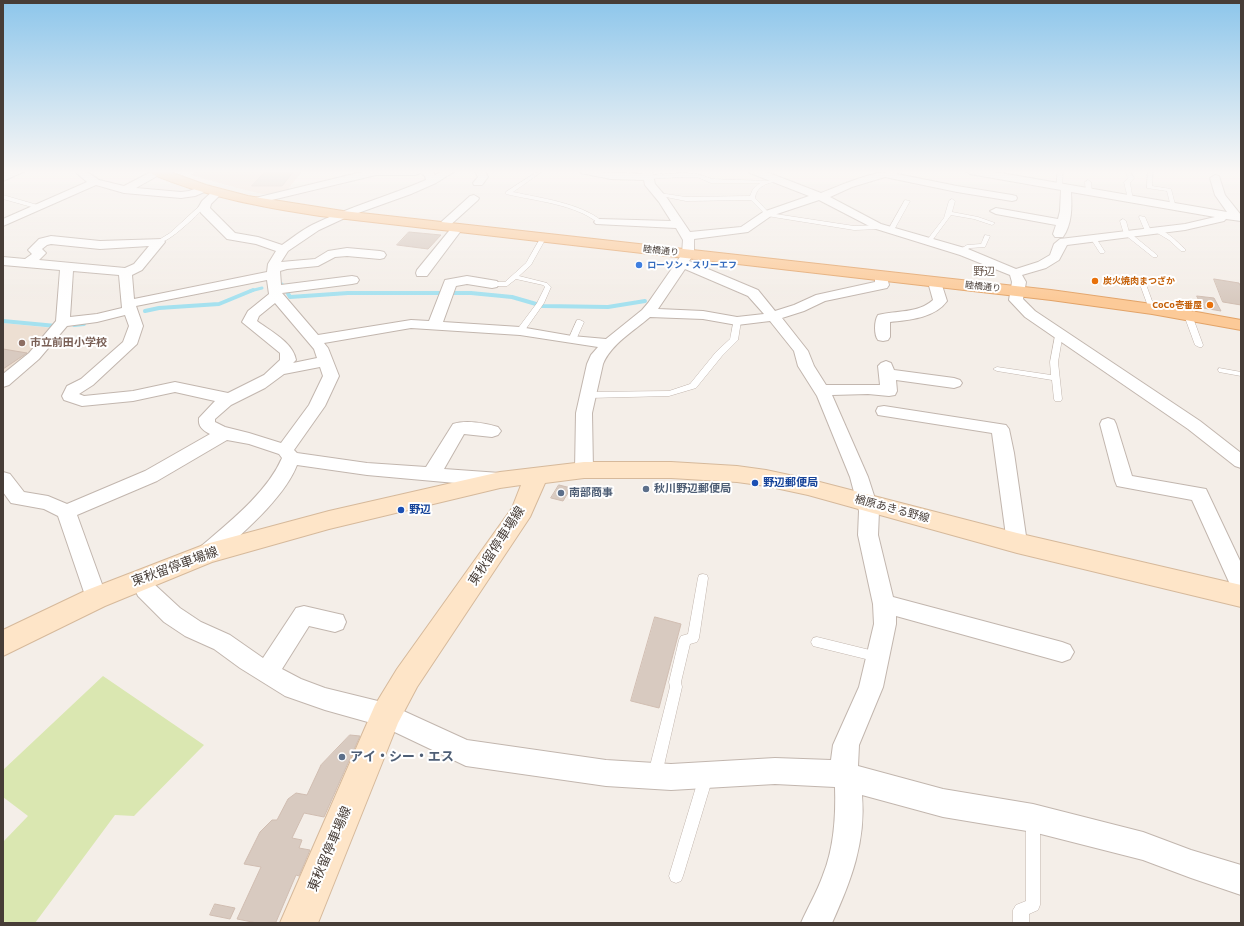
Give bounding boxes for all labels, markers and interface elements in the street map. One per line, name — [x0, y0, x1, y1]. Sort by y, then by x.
street label: 睦橋通り — [643, 244, 679, 258]
marker: ローソン・スリーエフ — [634, 260, 644, 270]
place label: ローソン・スリーエフ — [647, 260, 737, 270]
district label: 野辺 — [973, 265, 995, 279]
marker: 炭火焼肉まつざか — [1090, 276, 1100, 286]
place label: 炭火焼肉まつざか — [1103, 276, 1175, 286]
street label: 睦橋通り — [965, 280, 1001, 294]
place label: CoCo壱番屋 — [1152, 300, 1202, 310]
marker: CoCo壱番屋 — [1205, 300, 1215, 310]
place label: 市立前田小学校 — [30, 336, 107, 350]
marker: 市立前田小学校 — [17, 338, 27, 348]
place label: 野辺郵便局 — [763, 476, 818, 490]
marker: 野辺郵便局 — [750, 478, 760, 488]
place label: 秋川野辺郵便局 — [654, 482, 731, 496]
marker: 秋川野辺郵便局 — [641, 484, 651, 494]
place label: 南部商事 — [569, 486, 613, 500]
marker: 南部商事 — [556, 488, 566, 498]
street label: 楢原あきる野線 — [853, 493, 931, 525]
place label: 野辺 — [409, 503, 431, 517]
street label: 東秋留停車場線 — [466, 504, 528, 588]
marker: 野辺 — [396, 505, 406, 515]
street label: 東秋留停車場線 — [130, 544, 220, 590]
place label: アイ・シー・エス — [350, 749, 454, 765]
marker: アイ・シー・エス — [337, 752, 347, 762]
street label: 東秋留停車場線 — [305, 804, 355, 894]

